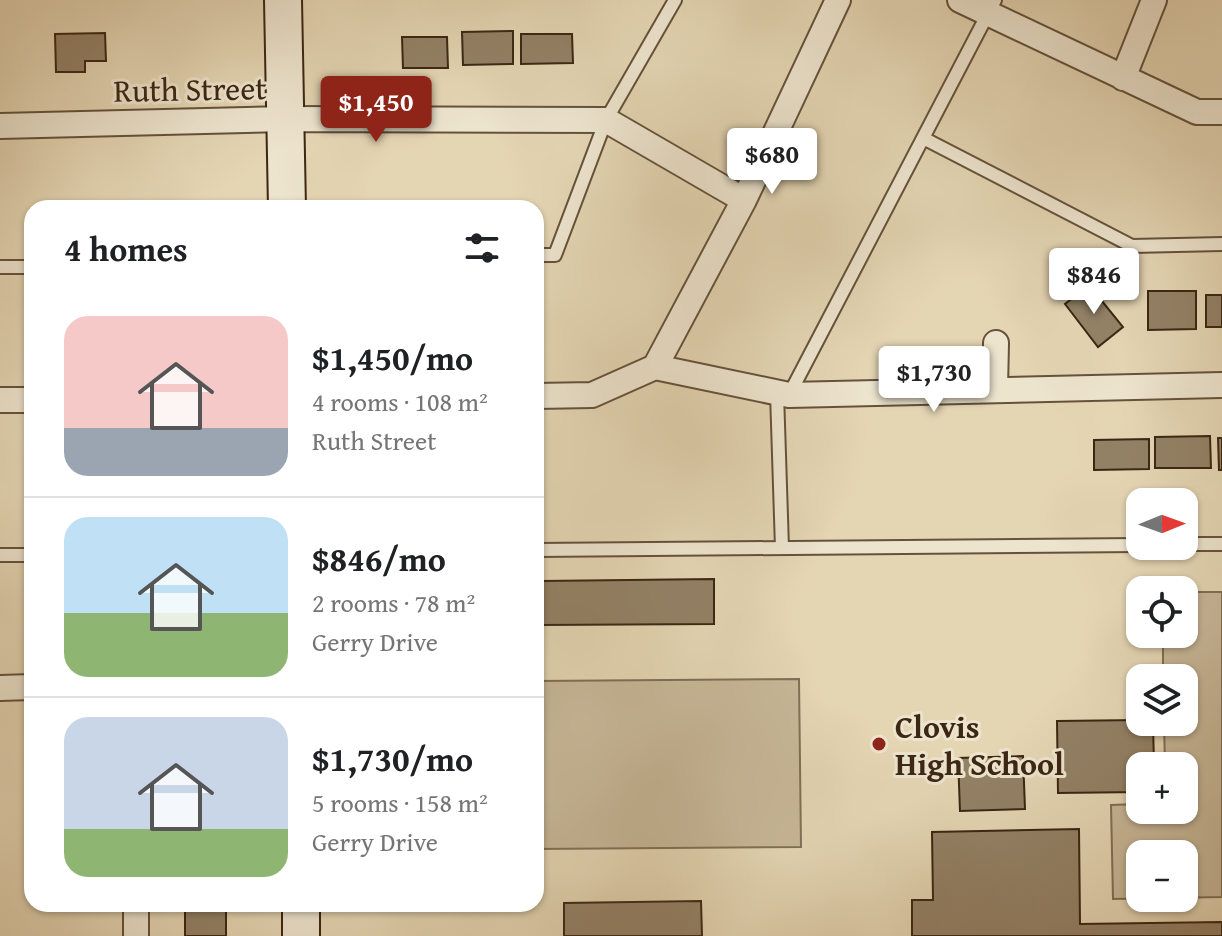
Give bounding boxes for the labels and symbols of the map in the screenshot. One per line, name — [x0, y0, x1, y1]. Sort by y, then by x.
street label: Ruth Street — [113, 64, 267, 114]
pin: $1,450 — [311, 76, 441, 144]
pin: $680 — [725, 128, 819, 196]
pin: $846 — [1047, 248, 1141, 316]
pin: $1,730 — [869, 346, 999, 414]
north arrow — [1126, 488, 1198, 560]
place label: Clovis High School — [895, 703, 1064, 787]
marker: Clovis High School — [870, 735, 888, 753]

